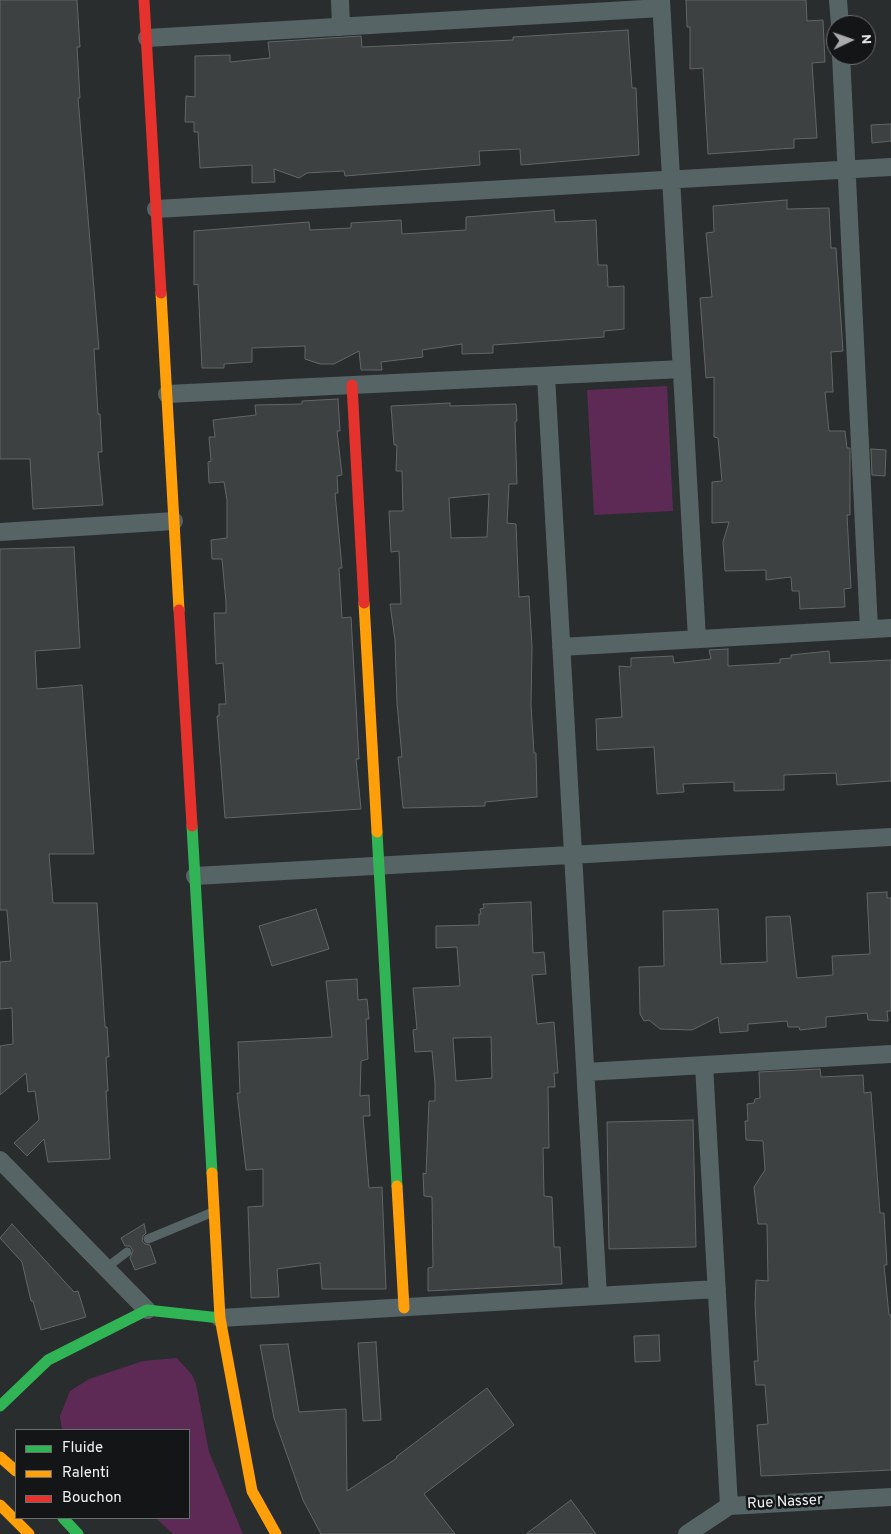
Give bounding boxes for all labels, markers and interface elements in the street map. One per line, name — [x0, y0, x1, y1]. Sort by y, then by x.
north arrow — [826, 15, 876, 65]
text: N — [857, 34, 874, 45]
legend — [15, 1429, 190, 1519]
text: Fluide — [62, 1439, 103, 1458]
text: Ralenti — [62, 1464, 109, 1483]
text: Bouchon — [62, 1489, 122, 1508]
street label: Rue Nasser — [747, 1492, 823, 1514]

